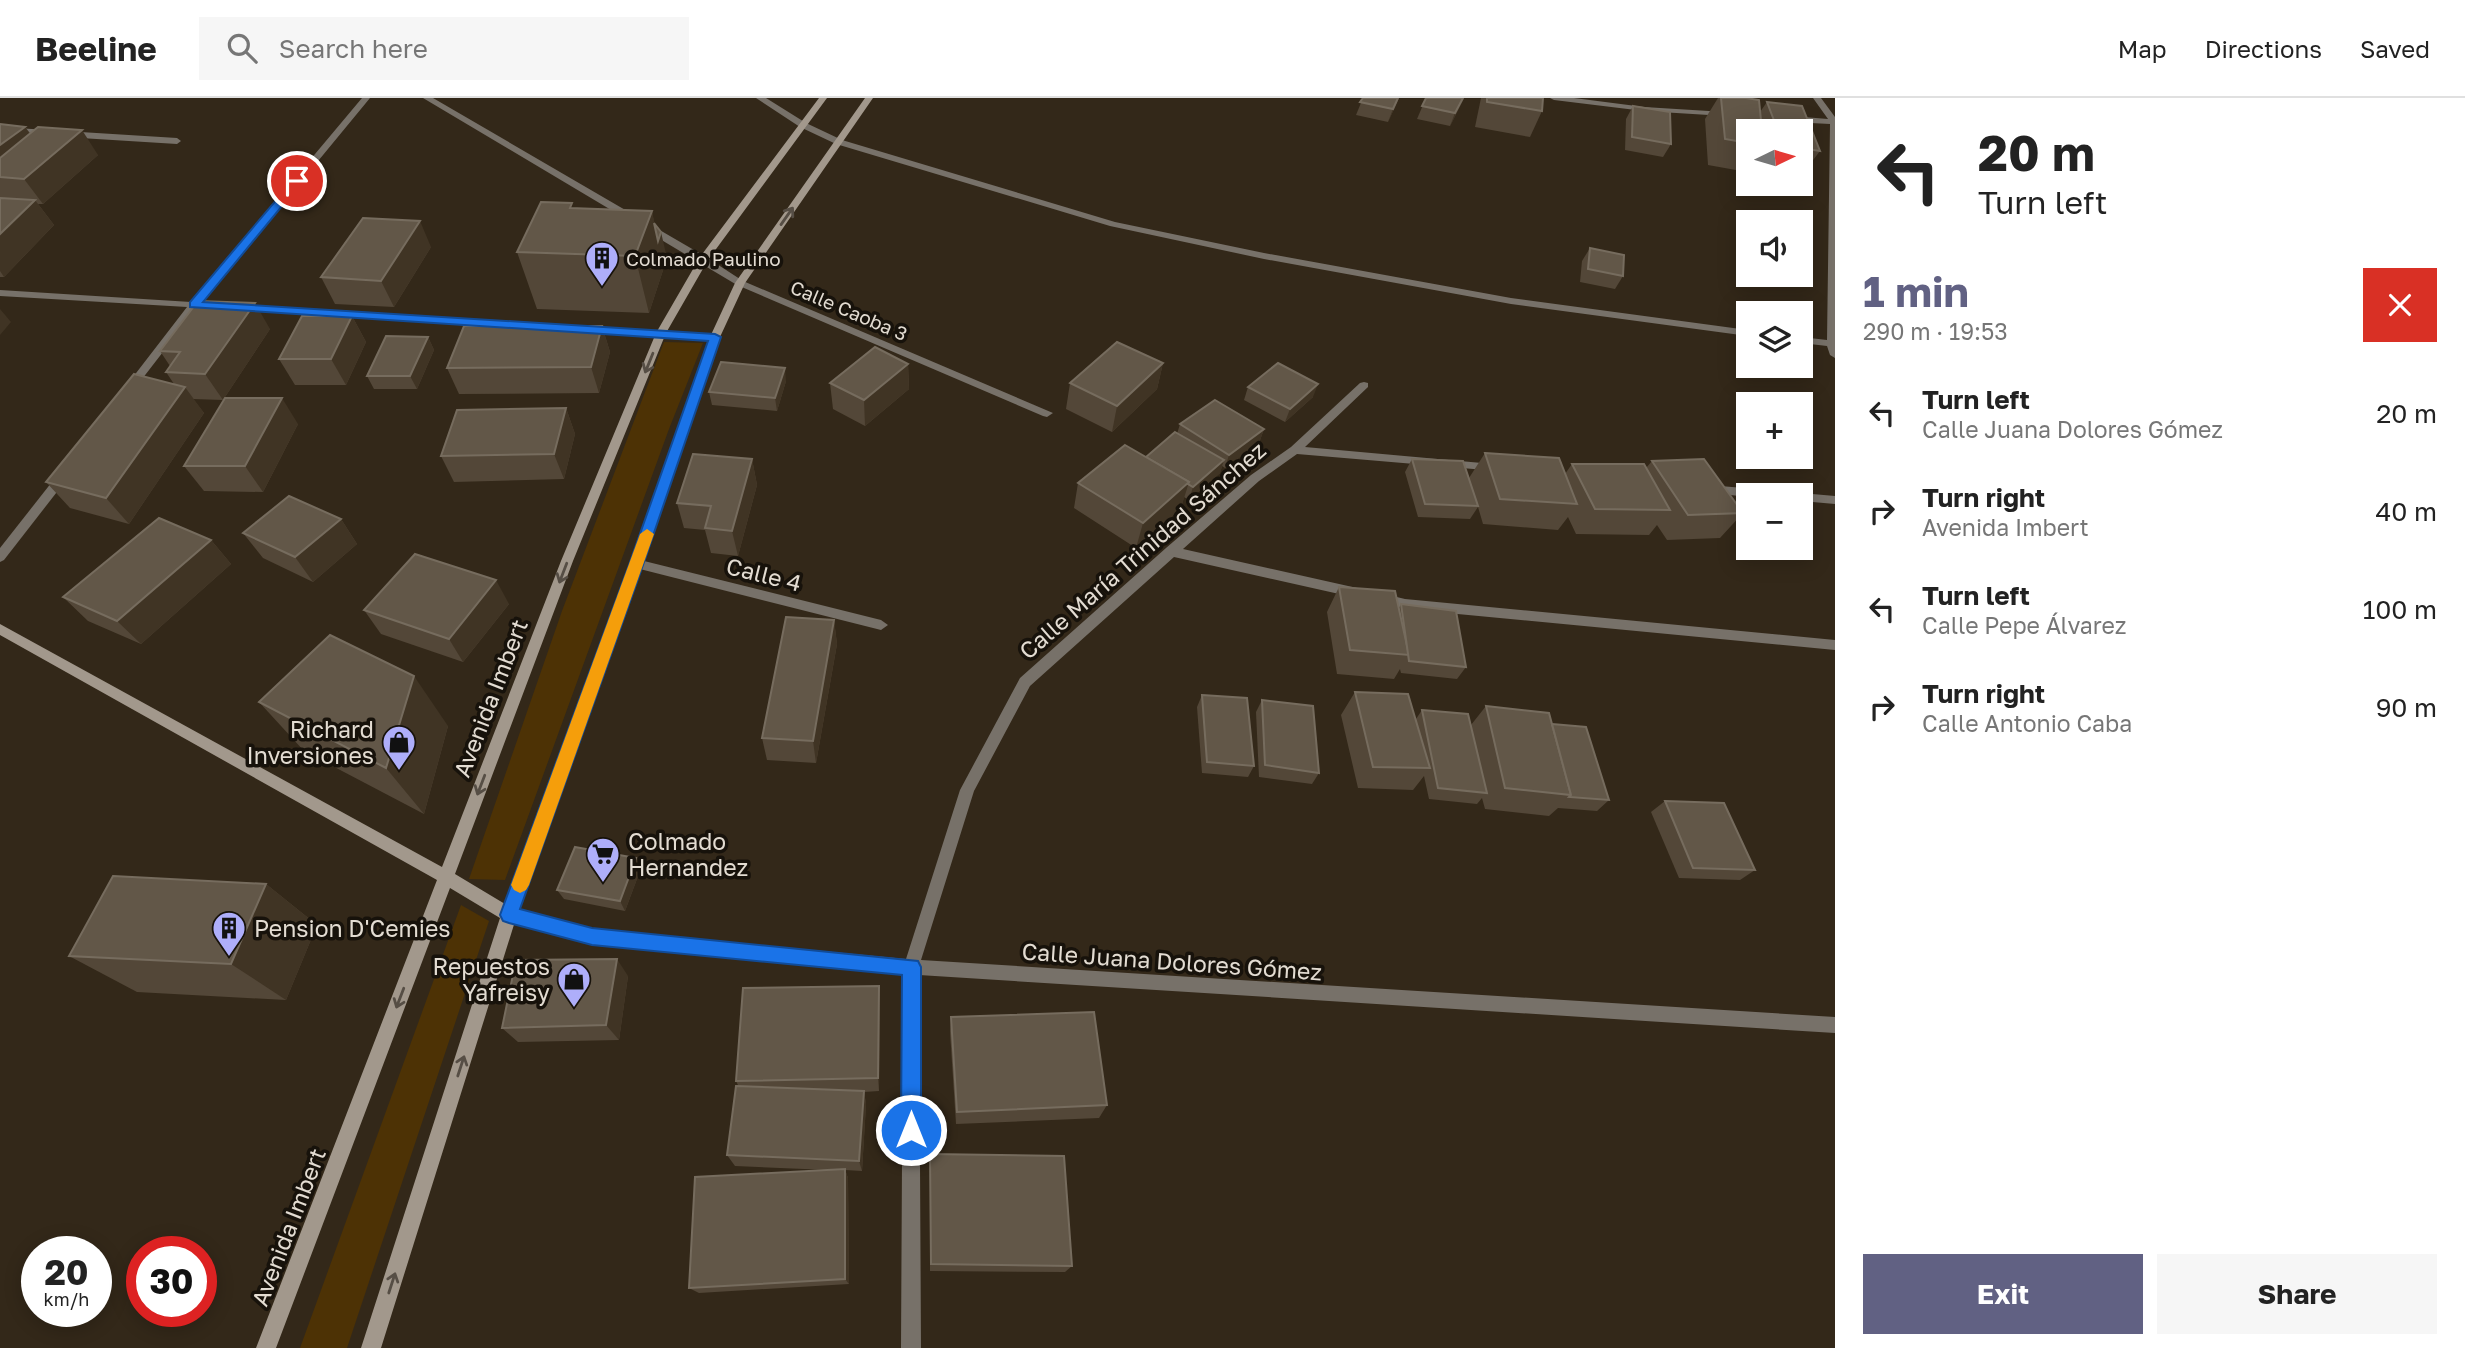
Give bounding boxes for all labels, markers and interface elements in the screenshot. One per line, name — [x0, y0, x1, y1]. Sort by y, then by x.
search box — [199, 17, 689, 80]
text: Beeline — [35, 29, 157, 68]
icon: search — [223, 29, 261, 67]
text: Search here — [279, 33, 428, 64]
text: Map — [2118, 34, 2167, 63]
text: Directions — [2205, 34, 2322, 63]
text: Saved — [2360, 34, 2430, 63]
north arrow — [1736, 119, 1813, 196]
map controls — [1736, 119, 1813, 560]
text: 20 m — [1978, 123, 2095, 182]
icon: left — [1863, 126, 1954, 217]
pin — [267, 151, 327, 211]
icon: arrive — [278, 162, 316, 200]
text: Turn left — [1978, 183, 2107, 221]
one-way arrow — [780, 207, 794, 226]
button: sound — [1736, 210, 1813, 287]
building icon: Colmado Paulino — [583, 239, 621, 288]
place label: Colmado Paulino — [626, 247, 781, 270]
text: 1 min — [1863, 266, 1969, 316]
button: close — [2363, 268, 2437, 342]
street label: Calle Caoba 3 — [787, 275, 911, 345]
button: layers — [1736, 301, 1813, 378]
text: 290 m · 19:53 — [1863, 317, 2008, 345]
one-way arrow — [642, 351, 655, 373]
text: Turn left — [1922, 384, 2030, 415]
button: + — [1736, 392, 1813, 469]
icon: left — [1863, 394, 1901, 432]
text: 20 m — [2376, 398, 2437, 429]
text: Calle Juana Dolores Gómez — [1922, 415, 2223, 443]
street label: Calle María Trinidad Sánchez — [1013, 435, 1271, 665]
text: Turn right — [1922, 482, 2045, 513]
button: − — [1736, 483, 1813, 560]
icon: right — [1863, 492, 1901, 530]
text: 40 m — [2376, 496, 2437, 527]
text: Avenida Imbert — [1922, 513, 2089, 541]
street label: Calle 4 — [724, 551, 804, 597]
one-way arrow — [555, 562, 568, 583]
text: Turn left — [1922, 580, 2030, 611]
icon: left — [1863, 590, 1901, 628]
text: 100 m — [2363, 594, 2437, 625]
text: Calle Pepe Álvarez — [1922, 611, 2126, 639]
street label: Avenida Imbert — [447, 615, 533, 781]
text: Turn right — [1922, 678, 2045, 709]
icon: right — [1863, 688, 1901, 726]
text: 90 m — [2376, 692, 2437, 723]
text: Calle Antonio Caba — [1922, 709, 2132, 737]
place label: Richard Inversiones — [247, 715, 374, 769]
shop icon: Richard Inversiones — [380, 723, 418, 772]
one-way arrow — [474, 774, 486, 796]
place label: Colmado Hernandez — [628, 827, 748, 881]
supermarket icon: Colmado Hernandez — [584, 835, 622, 884]
building icon: Pension D'Cemies — [210, 909, 248, 958]
place label: Pension D'Cemies — [254, 914, 451, 942]
street label: Calle Juana Dolores Gómez — [1021, 937, 1323, 985]
place label: Repuestos Yafreisy — [432, 952, 550, 1006]
shop icon: Repuestos Yafreisy — [555, 960, 593, 1009]
one-way arrow — [392, 986, 405, 1008]
one-way arrow — [455, 1055, 468, 1077]
position arrow — [874, 1093, 948, 1167]
street label: Avenida Imbert — [245, 1144, 331, 1310]
speed limit sign: 30 — [126, 1236, 217, 1327]
text: 20 — [44, 1251, 89, 1293]
button: Exit — [1863, 1254, 2143, 1334]
button: Share — [2157, 1254, 2437, 1334]
one-way arrow — [386, 1272, 399, 1294]
text: km/h — [44, 1288, 89, 1310]

